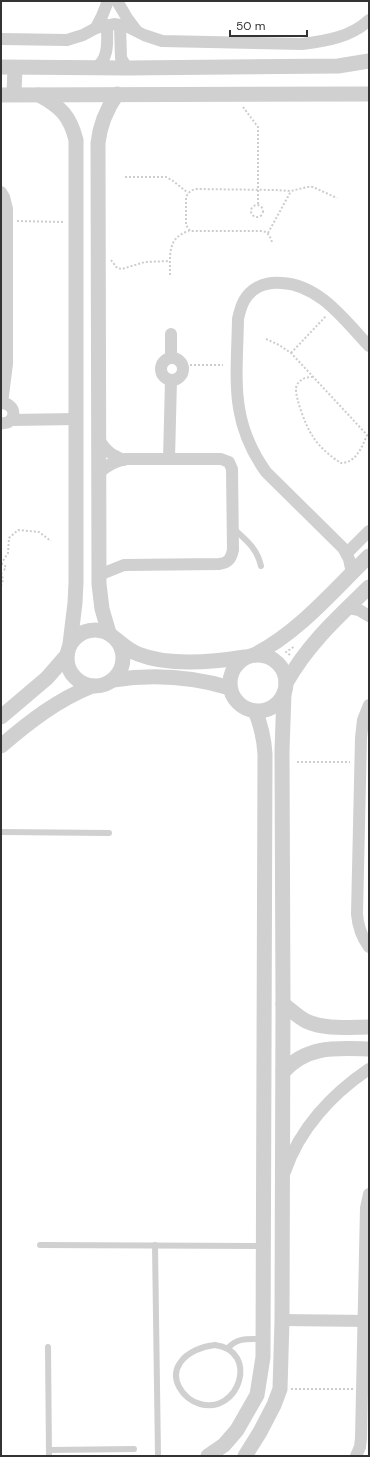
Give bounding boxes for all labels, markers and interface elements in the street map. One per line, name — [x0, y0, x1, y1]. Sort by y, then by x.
scale bar — [230, 12, 307, 38]
text: 50 m — [236, 18, 265, 34]

